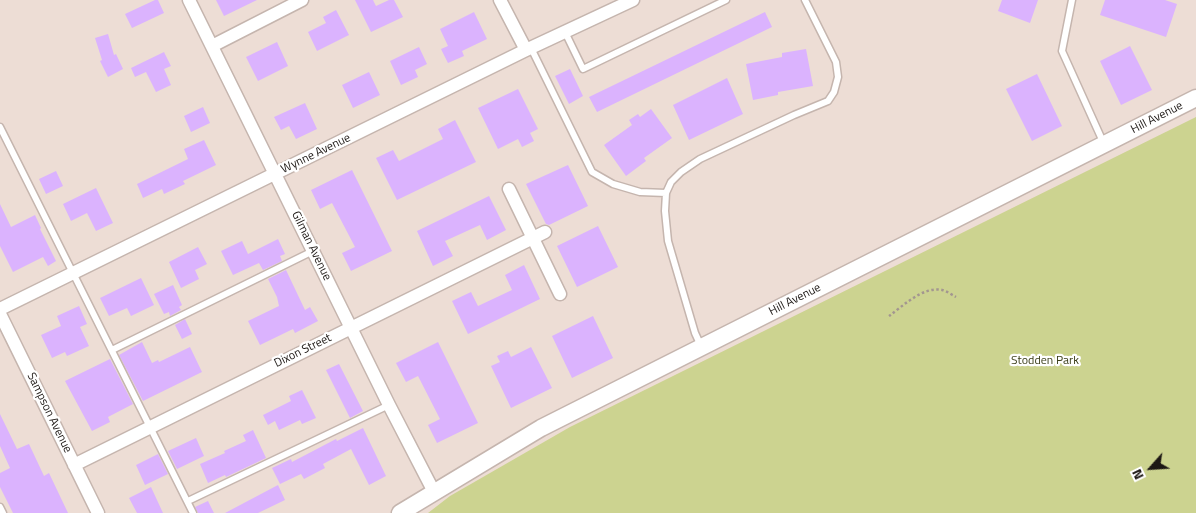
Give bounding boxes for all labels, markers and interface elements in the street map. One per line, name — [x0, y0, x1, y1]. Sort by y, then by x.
street label: Hill Avenue — [1129, 99, 1185, 137]
street label: Wynne Avenue — [279, 131, 353, 177]
street label: Gilman Avenue — [288, 209, 334, 283]
street label: Hill Avenue — [767, 281, 823, 319]
street label: Dixon Street — [272, 331, 334, 371]
park label: Stodden Park — [1011, 354, 1079, 368]
street label: Sampson Avenue — [23, 371, 75, 455]
north arrow — [1126, 443, 1176, 493]
text: N — [1126, 466, 1149, 484]

